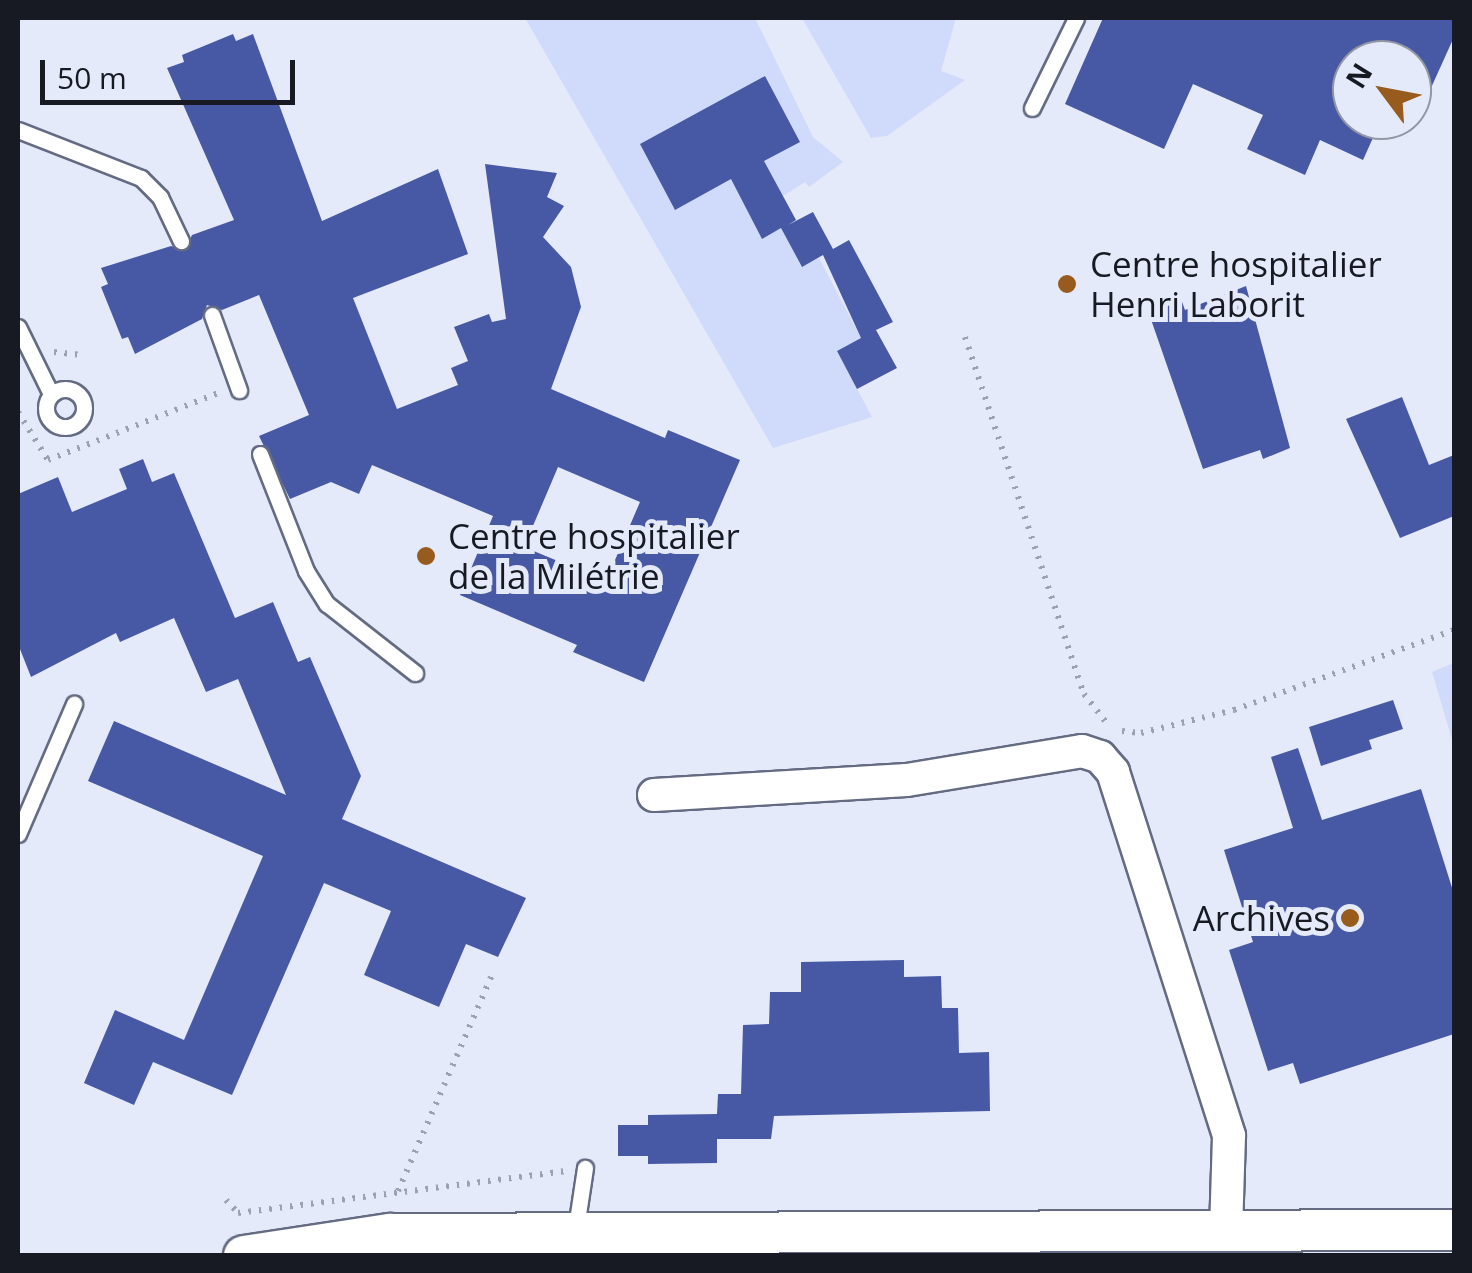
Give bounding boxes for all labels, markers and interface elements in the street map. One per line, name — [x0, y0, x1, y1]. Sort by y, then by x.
scale bar — [45, 40, 300, 102]
north arrow — [1332, 40, 1432, 140]
text: N — [1336, 55, 1380, 95]
text: 50 m — [57, 57, 127, 98]
place label: Centre hospitalier Henri Laborit — [1090, 243, 1382, 325]
marker: Centre hospitalier Henri Laborit — [1054, 271, 1080, 297]
place label: Centre hospitalier de la Milétrie — [448, 515, 740, 597]
marker: Centre hospitalier de la Milétrie — [413, 543, 439, 569]
place label: Archives — [1193, 897, 1330, 939]
marker: Archives — [1339, 907, 1361, 929]

